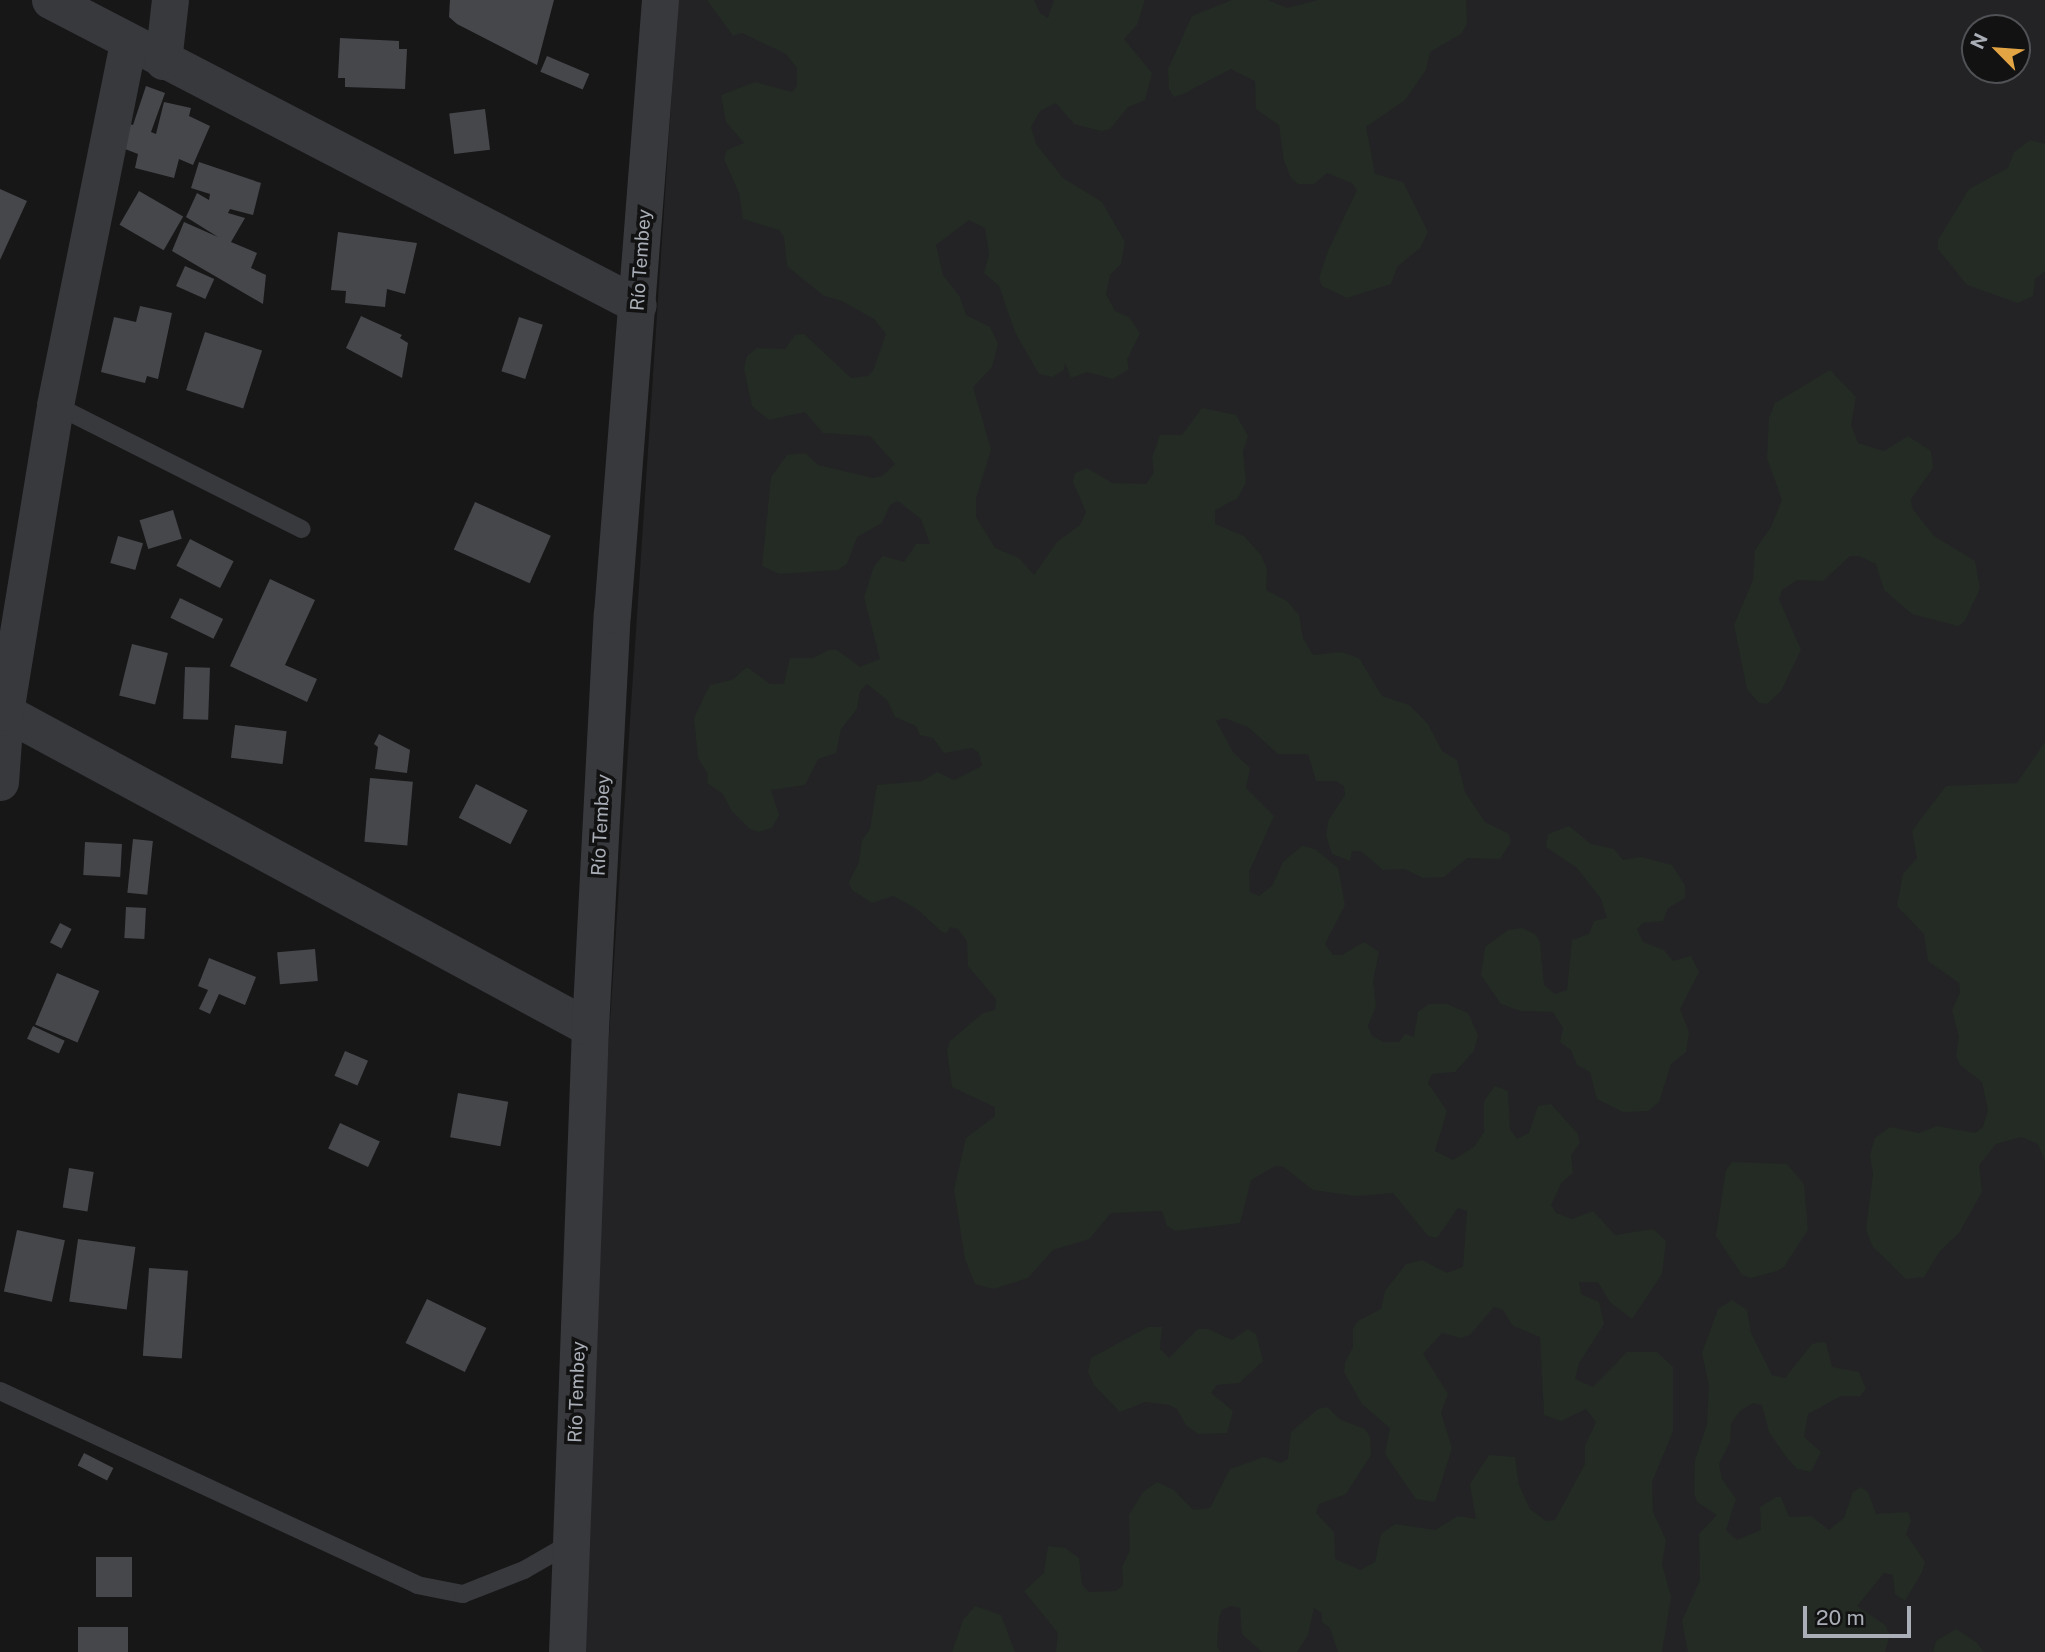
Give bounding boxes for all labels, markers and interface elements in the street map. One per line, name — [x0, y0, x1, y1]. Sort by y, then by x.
north arrow — [1961, 14, 2031, 84]
text: N — [1966, 30, 1992, 52]
street label: Río Tembey — [626, 208, 656, 312]
street label: Río Tembey — [587, 773, 615, 877]
street label: Río Tembey — [564, 1341, 590, 1443]
scale bar — [1807, 1592, 1916, 1636]
text: 20 m — [1816, 1605, 1865, 1630]

